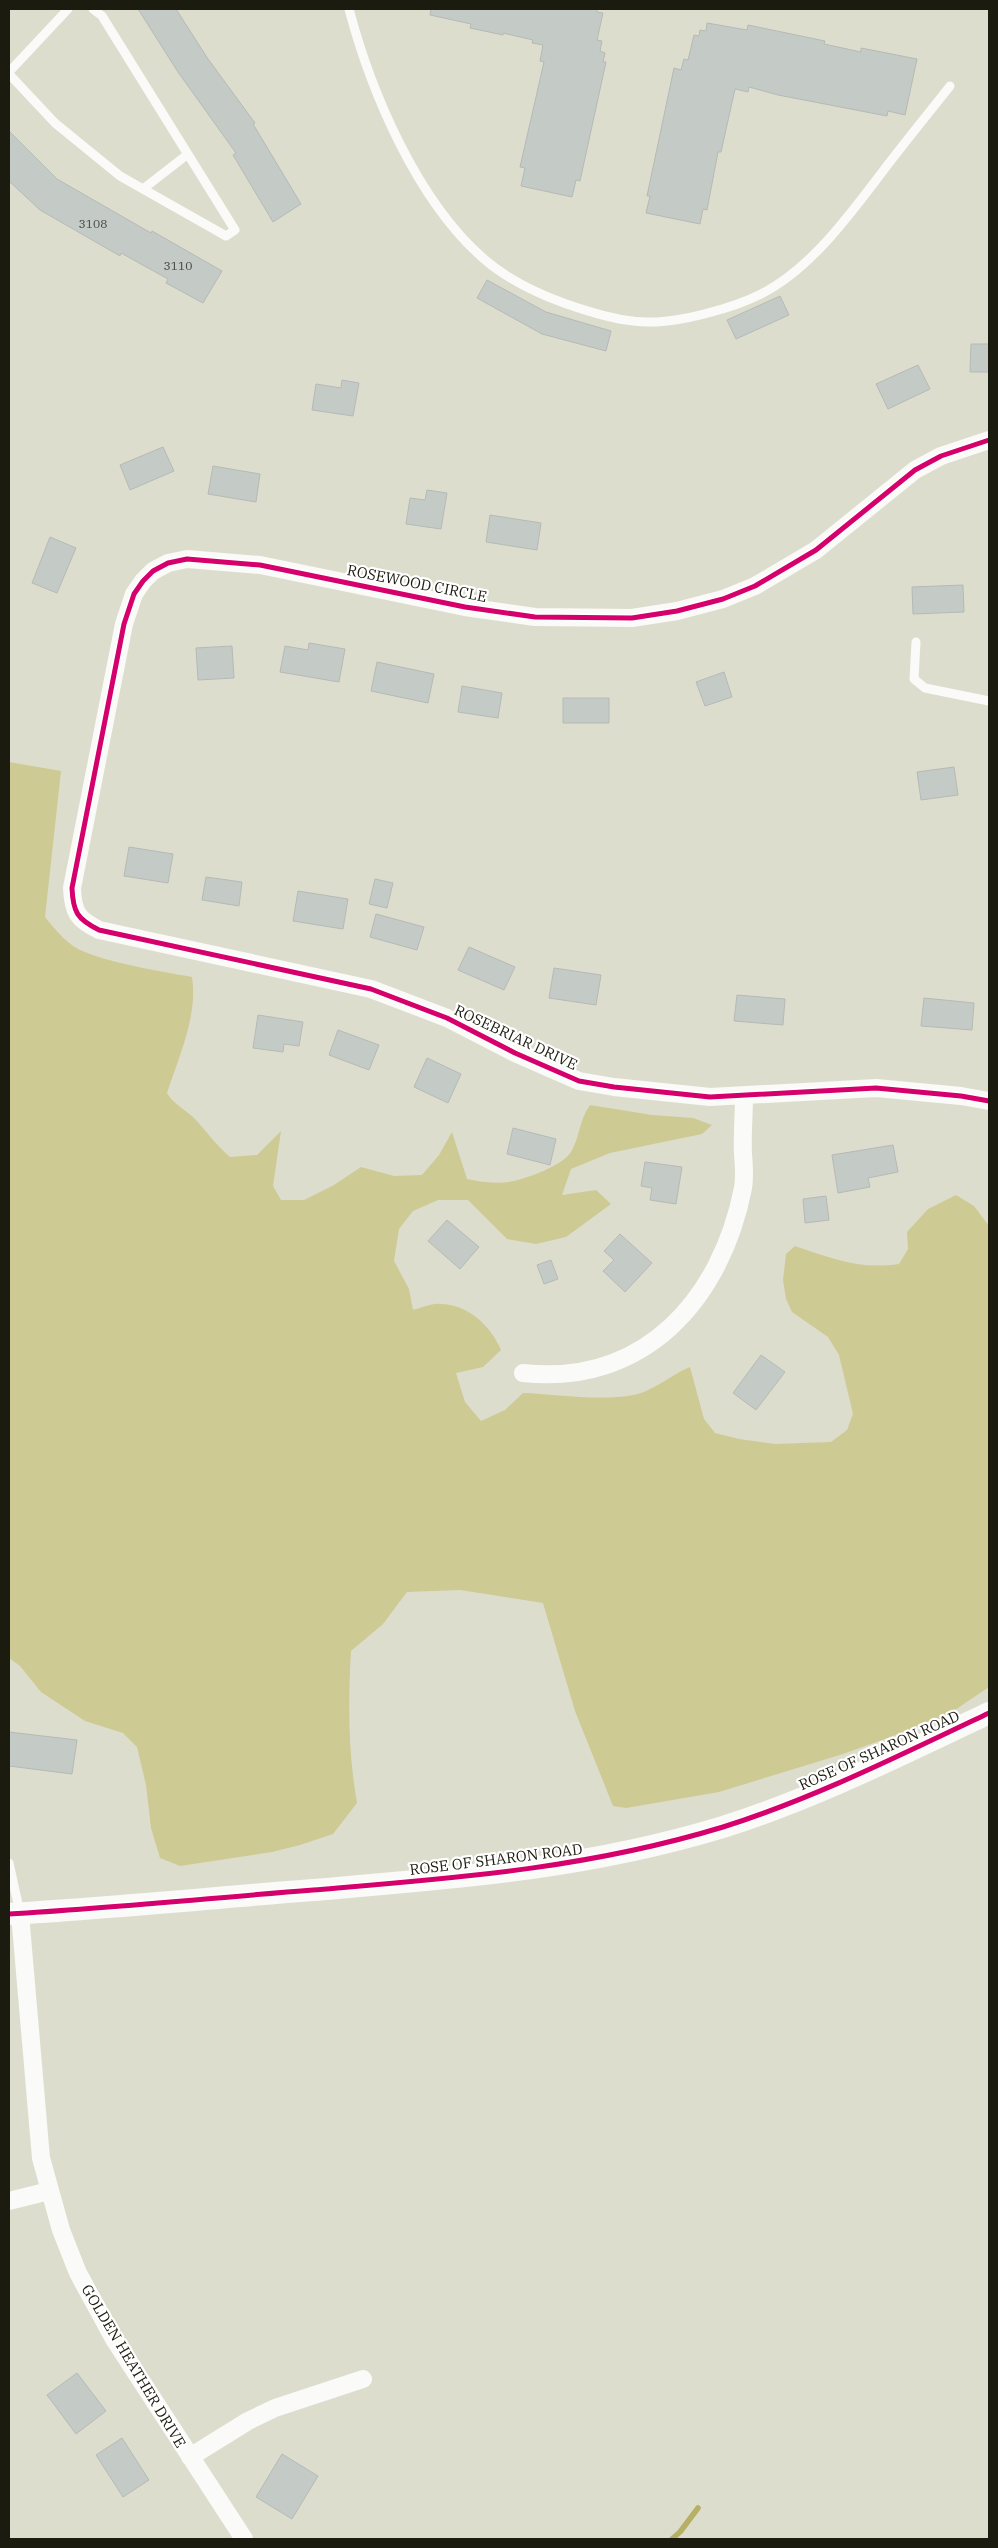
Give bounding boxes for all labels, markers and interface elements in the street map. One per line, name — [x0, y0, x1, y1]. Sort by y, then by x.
house number: 3108 — [79, 216, 107, 231]
house number: 3110 — [164, 258, 192, 273]
street label: ROSEWOOD CIRCLE — [345, 560, 489, 606]
street label: ROSEBRIAR DRIVE — [451, 1000, 581, 1074]
street label: ROSE OF SHARON ROAD — [796, 1706, 962, 1794]
street label: ROSE OF SHARON ROAD — [408, 1839, 584, 1879]
street label: GOLDEN HEATHER DRIVE — [78, 2281, 190, 2451]

